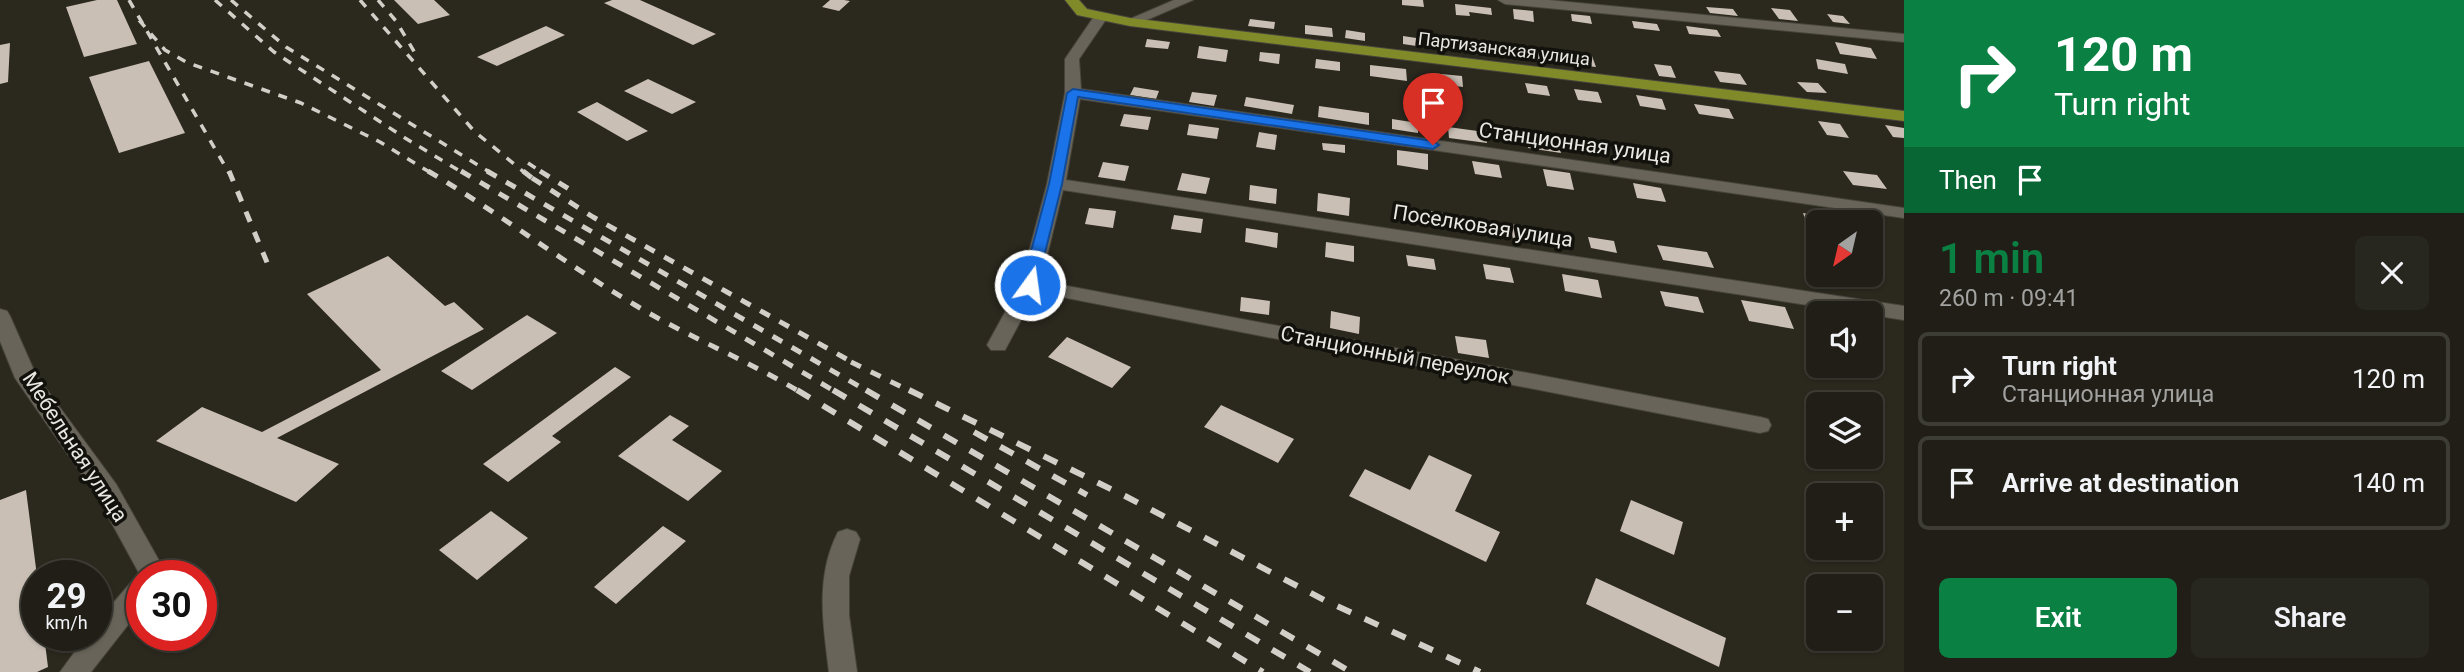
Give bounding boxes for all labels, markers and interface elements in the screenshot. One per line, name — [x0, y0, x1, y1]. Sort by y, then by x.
text: 120 m — [2054, 26, 2193, 83]
street label: Партизанская улица — [1417, 28, 1591, 69]
icon: right — [1939, 28, 2030, 119]
pin — [1403, 73, 1463, 145]
icon: arrive — [1414, 84, 1452, 122]
text: Turn right — [2054, 85, 2190, 123]
street label: Станционная улица — [1477, 118, 1673, 168]
icon: arrive — [2011, 161, 2049, 199]
text: Then — [1939, 165, 1997, 195]
street label: Поселковая улица — [1391, 200, 1575, 252]
north arrow — [1806, 210, 1883, 287]
map controls — [1806, 210, 1883, 651]
text: 1 min — [1939, 234, 2044, 283]
button: close — [2355, 236, 2429, 310]
position arrow — [993, 248, 1067, 322]
text: 260 m · 09:41 — [1939, 285, 2078, 312]
button: sound — [1806, 301, 1883, 378]
street label: Станционный переулок — [1279, 321, 1512, 389]
text: Turn right — [2002, 351, 2117, 381]
icon: right — [1943, 360, 1981, 398]
text: 120 m — [2352, 364, 2425, 394]
street label: Мебельная улица — [18, 368, 132, 526]
text: Станционная улица — [2002, 381, 2214, 408]
button: layers — [1806, 392, 1883, 469]
icon: arrive — [1943, 464, 1981, 502]
text: Arrive at destination — [2002, 468, 2239, 498]
text: 140 m — [2352, 468, 2425, 498]
button: + — [1806, 483, 1883, 560]
speed limit sign: 30 — [126, 560, 217, 651]
button: − — [1806, 574, 1883, 651]
text: 29 — [46, 576, 87, 617]
button: Exit — [1939, 578, 2177, 658]
button: Share — [2191, 578, 2429, 658]
text: km/h — [45, 612, 88, 633]

